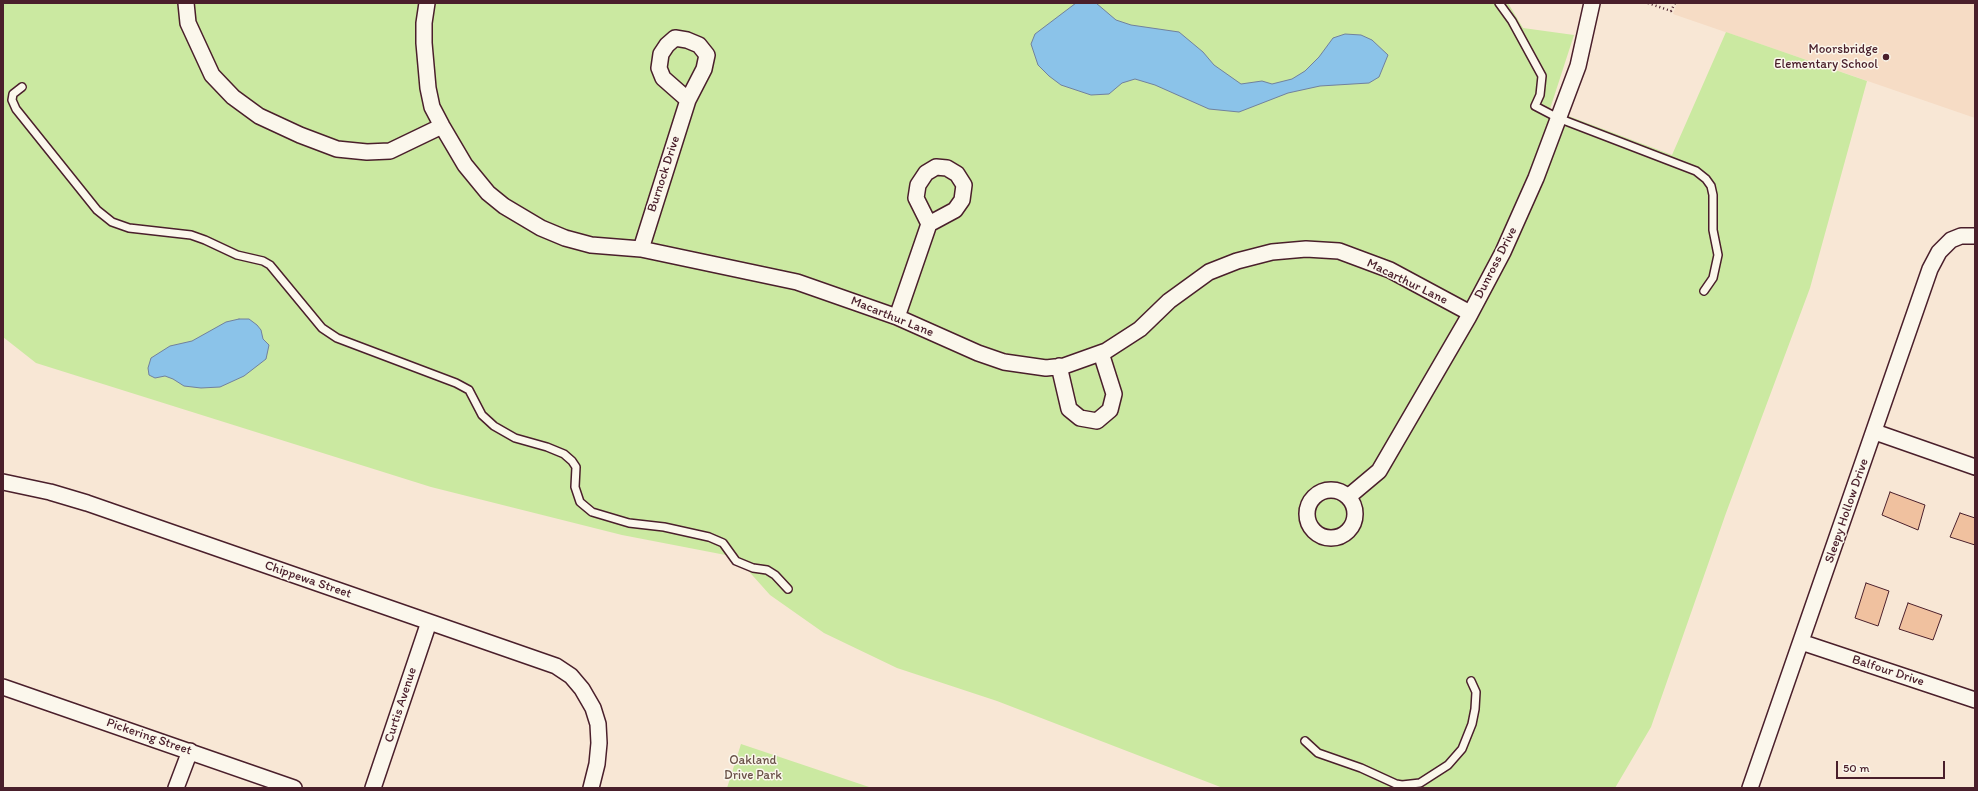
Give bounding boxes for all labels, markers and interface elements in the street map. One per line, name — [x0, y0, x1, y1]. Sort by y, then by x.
place label: Moorsbridge Elementary School — [1774, 42, 1878, 73]
marker: Moorsbridge Elementary School — [1881, 52, 1891, 62]
street label: Burnock Drive — [644, 134, 684, 214]
street label: Dunross Drive — [1471, 224, 1521, 302]
street label: Macarthur Lane — [1364, 256, 1450, 308]
street label: Macarthur Lane — [848, 293, 936, 341]
street label: Sleepy Hollow Drive — [1822, 457, 1872, 565]
street label: Chippewa Street — [262, 558, 354, 602]
street label: Balfour Drive — [1850, 652, 1926, 690]
street label: Curtis Avenue — [381, 665, 421, 745]
street label: Pickering Street — [104, 715, 194, 759]
park label: Oakland Drive Park — [724, 753, 782, 784]
scale bar — [1838, 753, 1947, 779]
text: 50 m — [1843, 761, 1869, 775]

